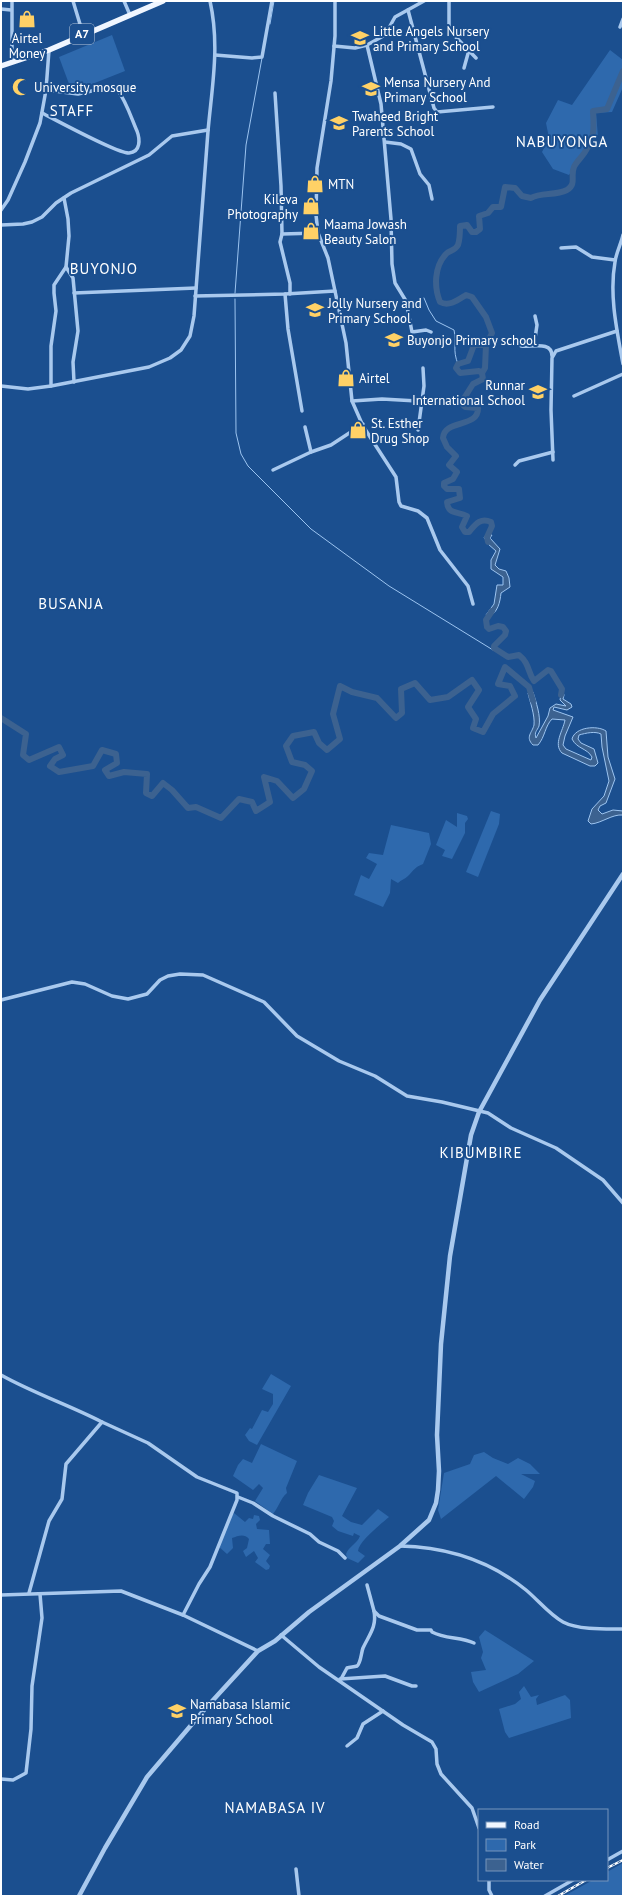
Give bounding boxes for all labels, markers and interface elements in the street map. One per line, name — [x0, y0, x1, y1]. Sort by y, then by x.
shop icon: Airtel Money — [17, 9, 37, 29]
place label: Little Angels Nursery and Primary School — [373, 23, 489, 55]
road number: A7 — [70, 24, 94, 44]
school or university icon: Little Angels Nursery and Primary School — [350, 28, 370, 48]
place label: Airtel Money — [9, 30, 45, 62]
place label: Mensa Nursery And Primary School — [384, 74, 490, 106]
mosque icon: University mosque — [11, 77, 31, 97]
place label: University mosque — [34, 79, 136, 96]
school or university icon: Mensa Nursery And Primary School — [361, 79, 381, 99]
district label: STAFF — [50, 101, 94, 120]
place label: Twaheed Bright Parents School — [352, 108, 439, 140]
school or university icon: Twaheed Bright Parents School — [329, 113, 349, 133]
district label: NABUYONGA — [516, 132, 608, 151]
shop icon: MTN — [305, 174, 325, 194]
place label: MTN — [328, 176, 354, 193]
place label: Kileva Photography — [227, 191, 298, 223]
shop icon: Kileva Photography — [301, 196, 321, 216]
place label: Maama Jowash Beauty Salon — [324, 216, 407, 248]
shop icon: Maama Jowash Beauty Salon — [301, 221, 321, 241]
district label: BUYONJO — [70, 259, 138, 278]
place label: Jolly Nursery and Primary School — [327, 295, 422, 327]
school or university icon: Jolly Nursery and Primary School — [305, 300, 325, 320]
school or university icon: Buyonjo Primary school — [384, 330, 404, 350]
place label: Buyonjo Primary school — [407, 332, 537, 349]
shop icon: Airtel — [336, 368, 356, 388]
place label: Airtel — [359, 370, 390, 387]
place label: Runnar International School — [412, 377, 526, 409]
school or university icon: Runnar International School — [528, 382, 548, 402]
place label: St. Esther Drug Shop — [371, 415, 429, 447]
shop icon: St. Esther Drug Shop — [348, 420, 368, 440]
district label: BUSANJA — [38, 594, 104, 613]
district label: KIBUMBIRE — [439, 1143, 523, 1162]
place label: Namabasa Islamic Primary School — [190, 1696, 291, 1728]
school or university icon: Namabasa Islamic Primary School — [167, 1701, 187, 1721]
district label: NAMABASA IV — [224, 1798, 326, 1817]
legend — [478, 1809, 608, 1881]
text: Road — [514, 1817, 539, 1832]
text: Park — [514, 1837, 536, 1852]
text: Water — [514, 1857, 544, 1872]

